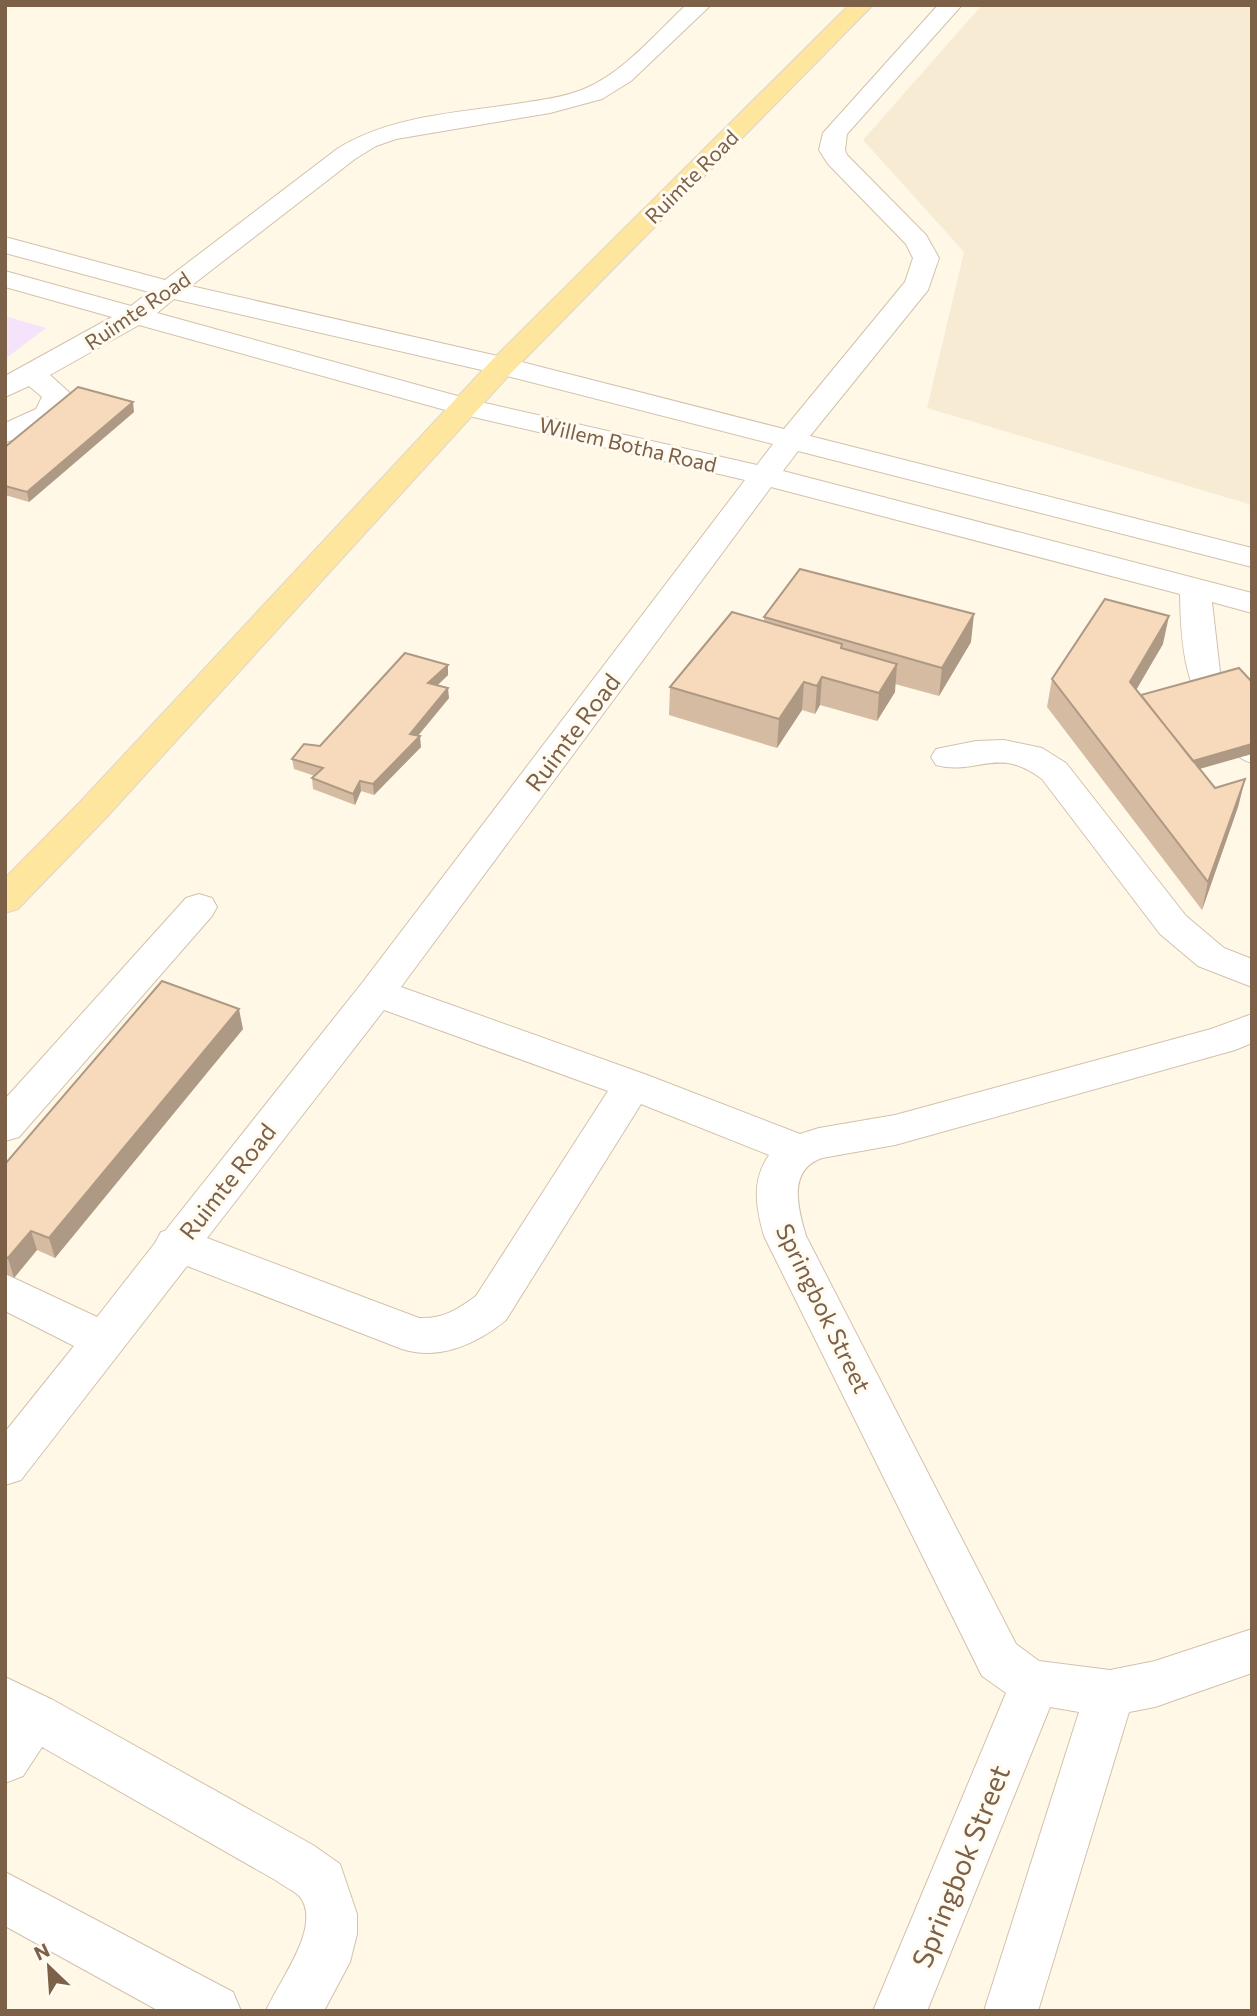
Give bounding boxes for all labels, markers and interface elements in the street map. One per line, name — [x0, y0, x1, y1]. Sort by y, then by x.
street label: Ruimte Road — [639, 124, 743, 228]
street label: Ruimte Road — [79, 266, 195, 354]
street label: Willem Botha Road — [537, 411, 719, 477]
street label: Ruimte Road — [518, 668, 626, 796]
street label: Ruimte Road — [173, 1117, 281, 1245]
street label: Springbok Street — [770, 1219, 878, 1398]
street label: Springbok Street — [904, 1760, 1016, 1972]
north arrow — [14, 1932, 84, 2002]
text: N — [30, 1938, 53, 1965]

